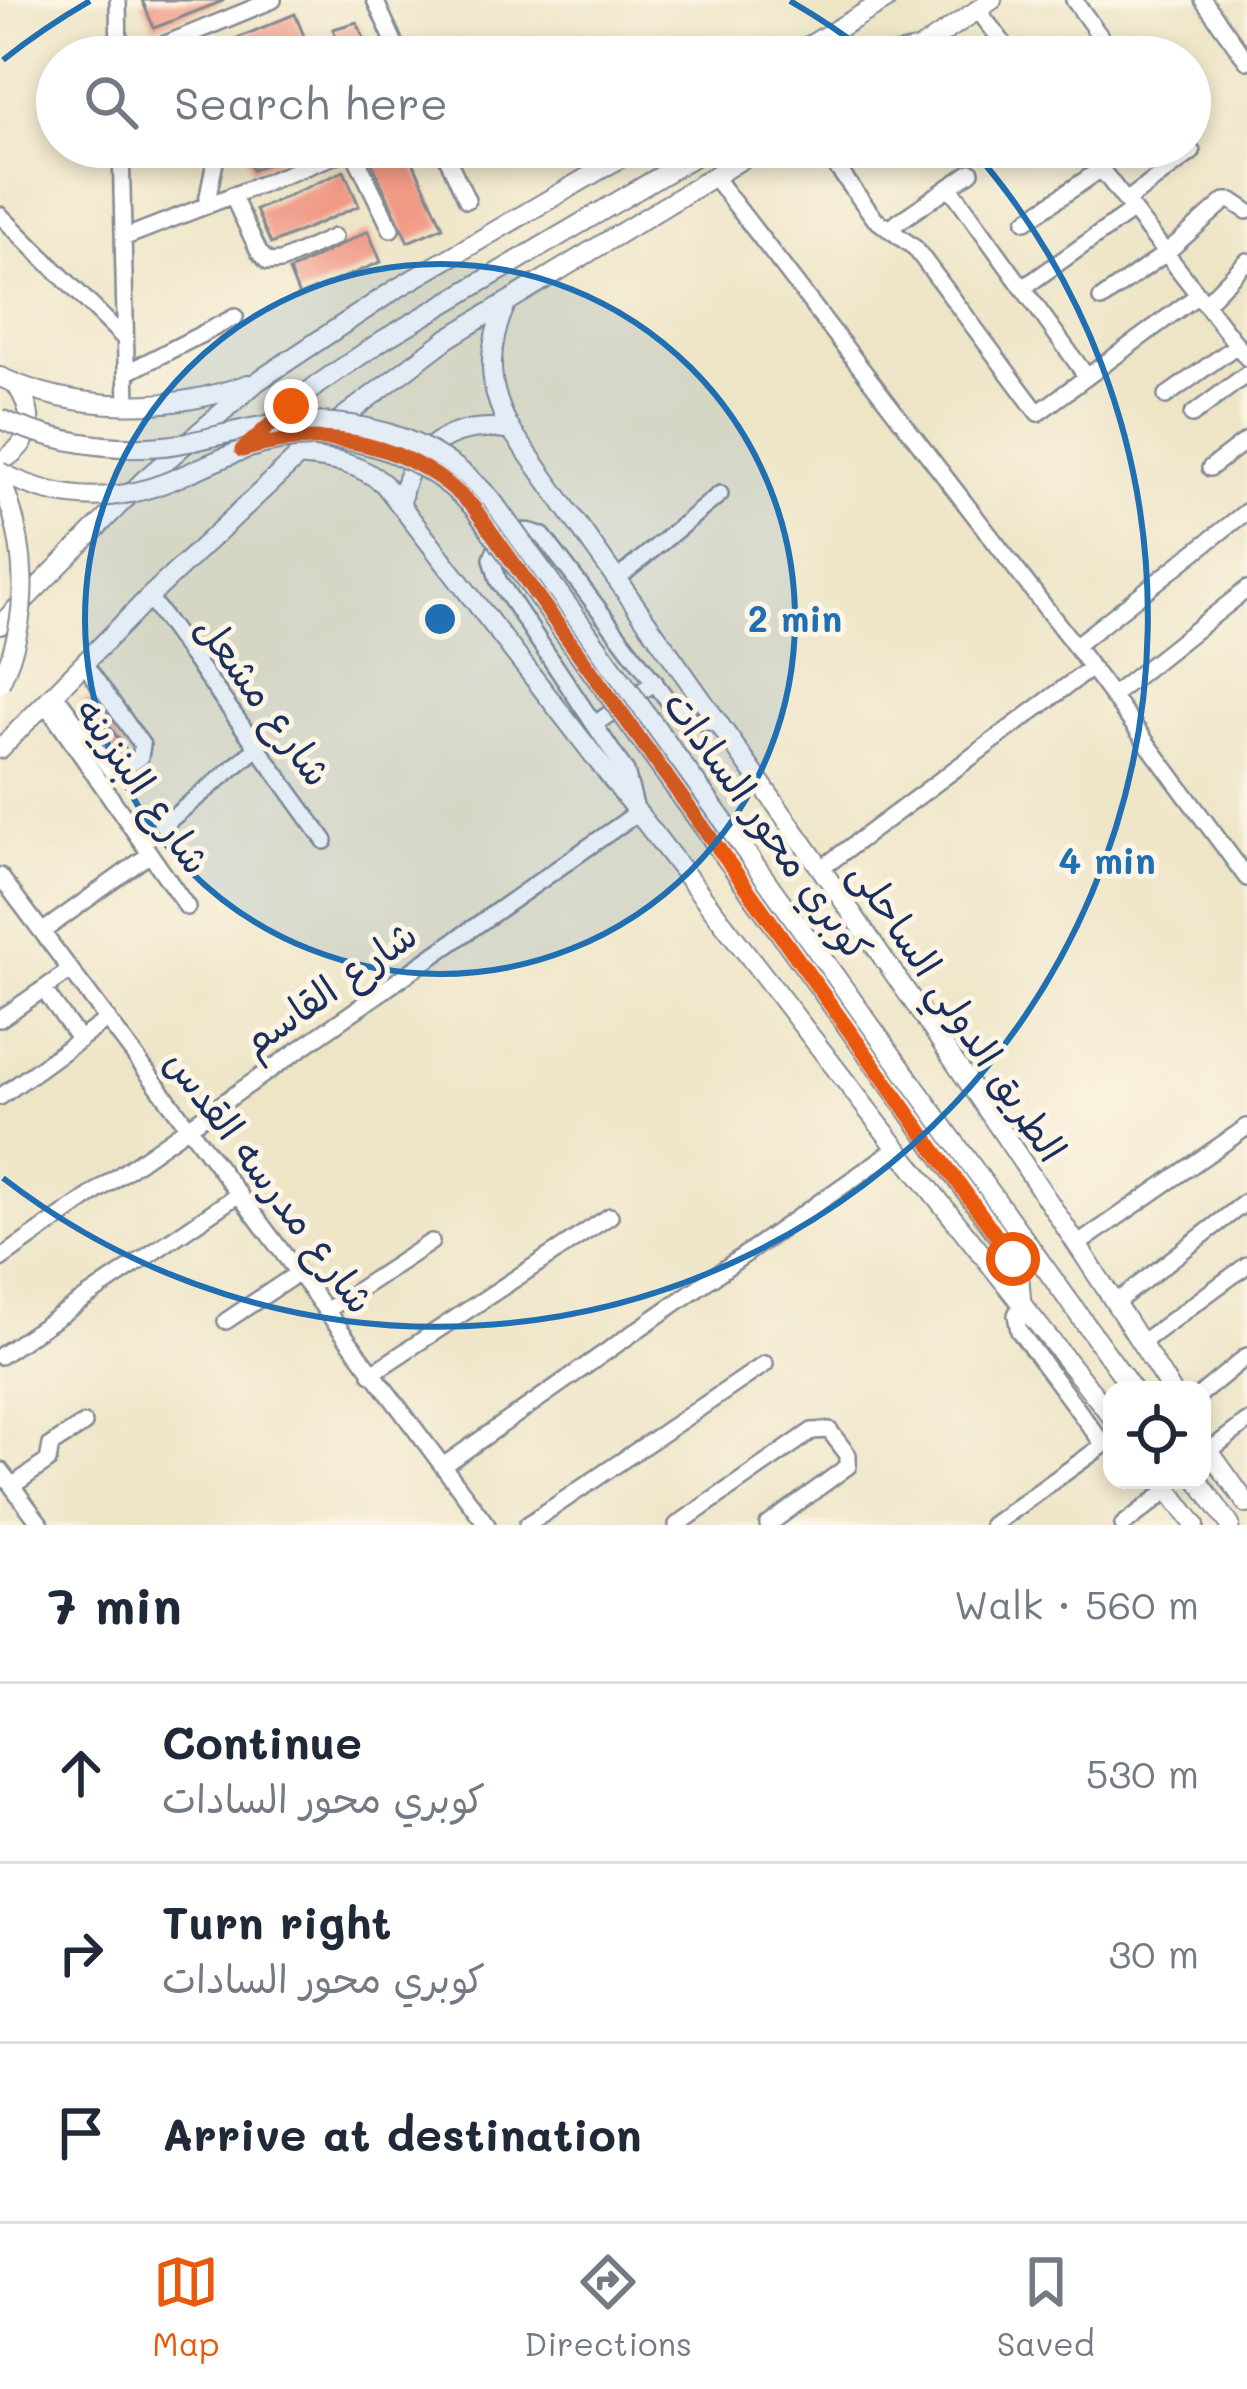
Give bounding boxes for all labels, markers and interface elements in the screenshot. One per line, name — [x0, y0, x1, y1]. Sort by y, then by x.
search box — [36, 36, 1211, 168]
icon: search — [78, 69, 144, 135]
text: Search here — [174, 73, 448, 131]
route end — [264, 379, 318, 433]
text: 2 min — [748, 594, 842, 641]
centre of rings — [419, 598, 461, 640]
street label: شارع مشعل — [182, 603, 345, 798]
street label: كوبري محور السادات — [650, 679, 885, 974]
street label: شارع البنزينه — [62, 687, 223, 885]
text: 4 min — [1058, 836, 1156, 883]
street label: الطريق الدولي الساحلى — [831, 850, 1079, 1176]
street label: شارع القاسم — [230, 908, 429, 1071]
street label: شارع مدرسه القدس — [152, 1037, 387, 1325]
route start — [986, 1232, 1040, 1286]
map controls — [1103, 1381, 1211, 1489]
button: locate — [1103, 1381, 1211, 1489]
text: 7 min — [48, 1570, 182, 1637]
text: Walk · 560 m — [954, 1578, 1199, 1629]
text: Continue — [162, 1712, 362, 1770]
icon: ahead — [48, 1740, 114, 1806]
text: 530 m — [1086, 1747, 1199, 1798]
text: كوبري محور السادات — [162, 1772, 485, 1823]
text: Turn right — [162, 1892, 391, 1950]
icon: right — [48, 1920, 114, 1986]
text: 30 m — [1109, 1927, 1199, 1978]
text: كوبري محور السادات — [162, 1952, 485, 2003]
icon: arrive — [48, 2100, 114, 2166]
text: Arrive at destination — [162, 2104, 642, 2162]
tab: Map — [152, 2249, 220, 2364]
tab: Directions — [524, 2249, 692, 2364]
tab: Saved — [997, 2249, 1095, 2364]

